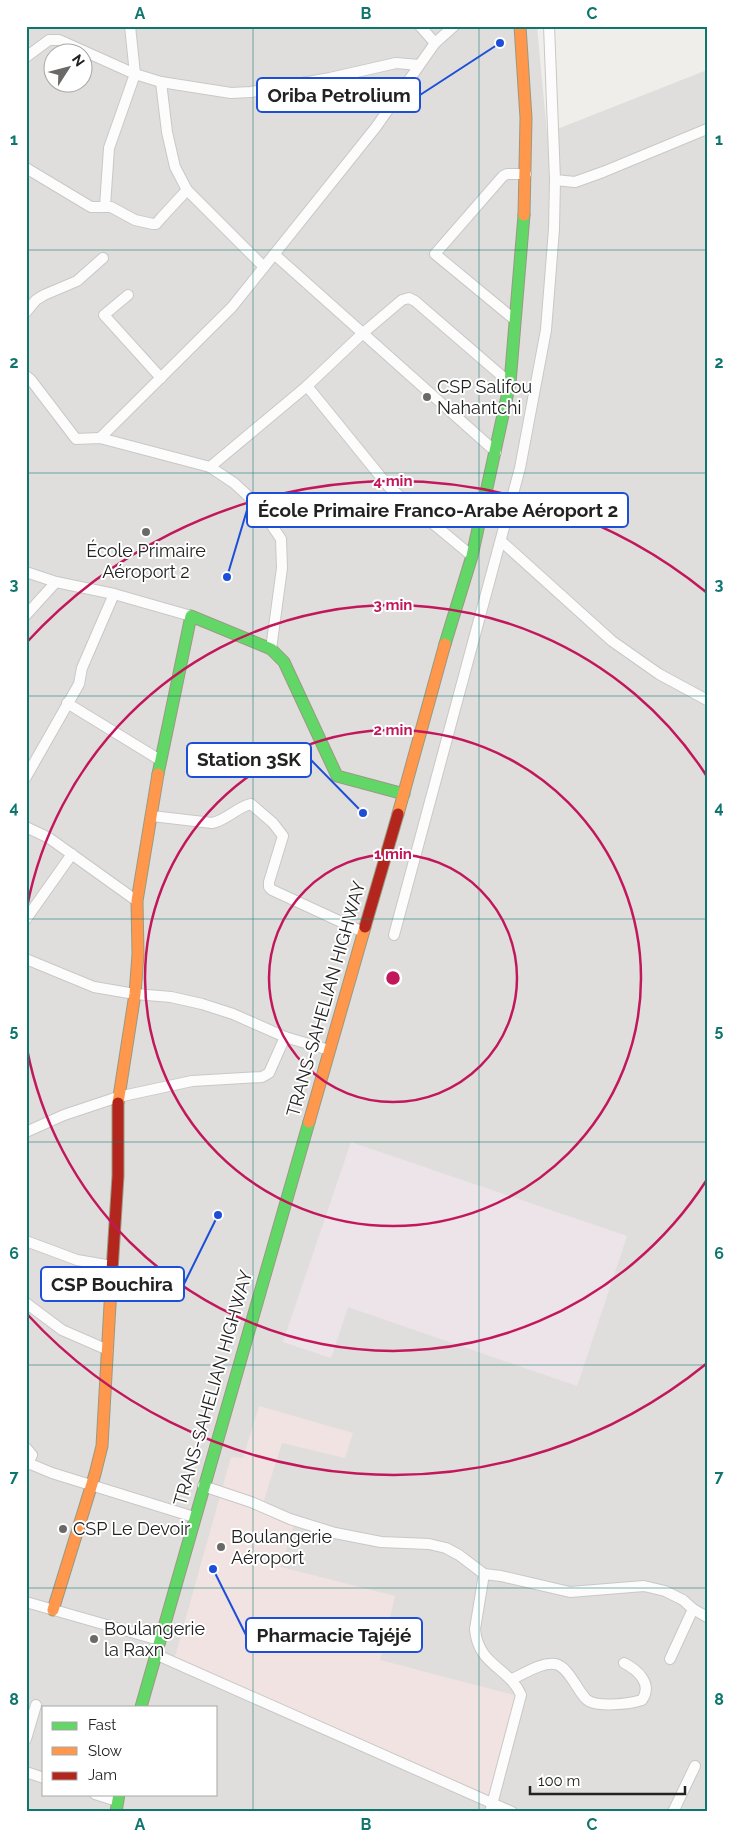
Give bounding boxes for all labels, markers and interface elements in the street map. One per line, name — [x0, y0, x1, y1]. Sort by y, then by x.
text: A — [135, 4, 146, 23]
text: B — [361, 4, 372, 23]
text: C — [587, 4, 598, 23]
north arrow — [42, 42, 92, 92]
text: N — [69, 51, 88, 69]
callout: Oriba Petrolium — [257, 78, 420, 112]
text: Oriba Petrolium — [267, 84, 411, 106]
text: 1 — [10, 130, 18, 149]
text: 1 — [715, 130, 723, 149]
text: 2 — [9, 353, 19, 372]
text: 2 — [714, 353, 724, 372]
place label: CSP Salifou Nahantchi — [437, 376, 532, 418]
marker: CSP Salifou Nahantchi — [421, 391, 433, 403]
text: 4 min — [373, 472, 413, 490]
callout: École Primaire Franco-Arabe Aéroport 2 — [247, 493, 628, 527]
text: École Primaire Franco-Arabe Aéroport 2 — [258, 499, 618, 521]
marker: École Primaire Aéroport 2 — [140, 526, 152, 538]
place label: École Primaire Aéroport 2 — [86, 539, 206, 582]
text: 3 — [10, 575, 19, 594]
text: 3 — [715, 575, 724, 594]
text: 3 min — [374, 596, 412, 614]
text: 2 min — [374, 721, 412, 739]
callout: Station 3SK — [187, 743, 311, 777]
text: Station 3SK — [197, 748, 301, 770]
text: 4 — [9, 798, 19, 817]
text: 4 — [714, 798, 724, 817]
text: 1 min — [374, 845, 412, 863]
street label: TRANS-SAHELIAN HIGHWAY — [282, 878, 369, 1119]
centre of rings — [384, 969, 402, 987]
text: 5 — [10, 1021, 19, 1040]
text: 5 — [715, 1021, 724, 1040]
text: 6 — [9, 1244, 19, 1263]
text: 6 — [714, 1244, 724, 1263]
callout: CSP Bouchira — [41, 1267, 184, 1301]
street label: TRANS-SAHELIAN HIGHWAY — [169, 1267, 256, 1508]
text: CSP Bouchira — [51, 1273, 173, 1295]
text: 7 — [10, 1467, 19, 1486]
text: 7 — [715, 1467, 724, 1486]
place label: CSP Le Devoir — [73, 1518, 191, 1539]
marker: CSP Le Devoir — [57, 1523, 69, 1535]
place label: Boulangerie Aéroport — [231, 1526, 333, 1568]
marker: Boulangerie Aéroport — [215, 1541, 227, 1553]
place label: Boulangerie la Raxn — [104, 1618, 206, 1660]
callout: Pharmacie Tajéjé — [246, 1618, 422, 1652]
text: Pharmacie Tajéjé — [257, 1624, 411, 1646]
marker: Boulangerie la Raxn — [88, 1633, 100, 1645]
text: 8 — [9, 1690, 19, 1709]
text: 8 — [714, 1690, 724, 1709]
legend — [42, 1706, 218, 1796]
text: Fast — [88, 1716, 116, 1734]
text: Slow — [88, 1742, 122, 1760]
scale bar — [530, 1763, 686, 1795]
text: Jam — [88, 1766, 117, 1784]
text: 100 m — [538, 1772, 580, 1790]
text: A — [135, 1815, 146, 1834]
text: B — [361, 1815, 372, 1834]
text: C — [587, 1815, 598, 1834]

